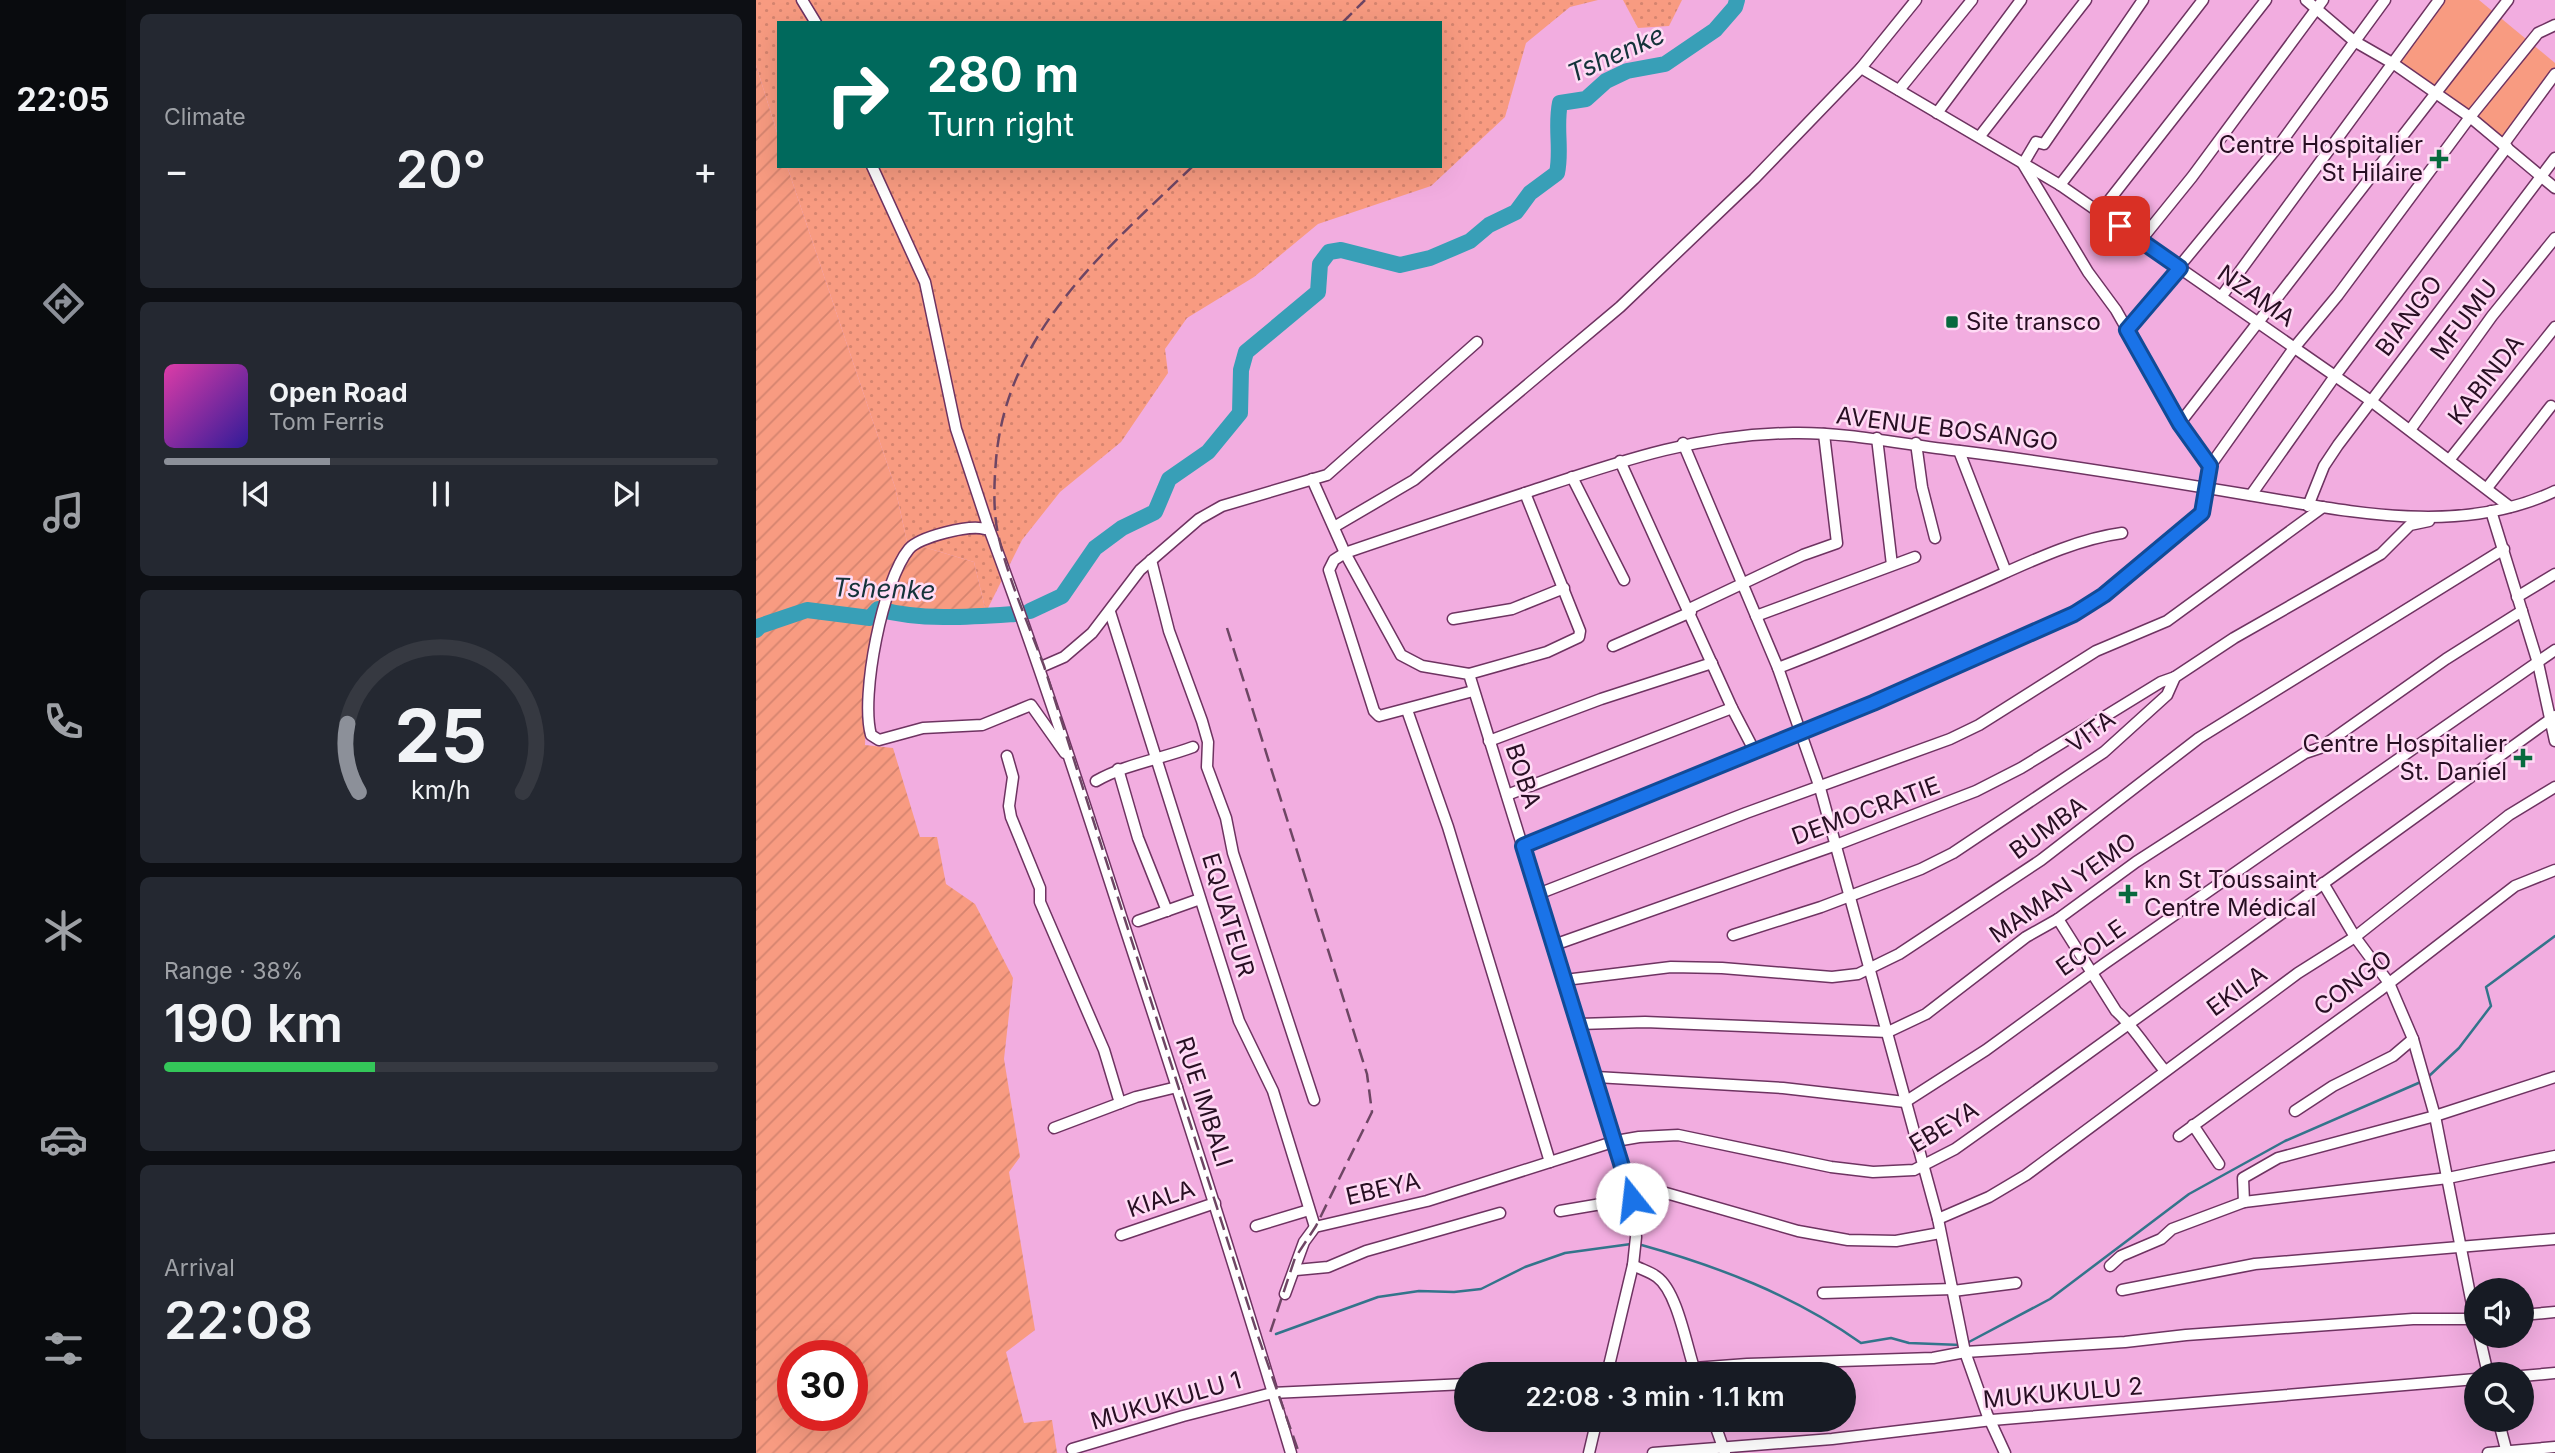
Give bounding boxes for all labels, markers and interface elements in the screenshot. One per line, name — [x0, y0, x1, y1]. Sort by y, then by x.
water label: Tshenke — [1562, 18, 1669, 89]
text: 280 m — [927, 45, 1079, 104]
icon: right — [812, 49, 903, 140]
text: 22:05 — [16, 80, 110, 119]
text: Climate — [164, 103, 246, 131]
text: Turn right — [927, 105, 1074, 144]
place label: Centre Hospitalier St Hilaire — [2219, 130, 2423, 187]
text: 20° — [396, 138, 486, 201]
text: − — [164, 147, 189, 193]
text: + — [693, 147, 718, 193]
marker: Centre Hospitalier St Hilaire — [2429, 149, 2449, 169]
pin — [2090, 196, 2150, 256]
icon: arrive — [2101, 207, 2139, 245]
street label: NZAMA — [2212, 258, 2301, 333]
street label: BIANGO — [2369, 270, 2448, 362]
street label: MFUMU — [2424, 274, 2503, 366]
icon: directions — [39, 279, 88, 328]
place label: Site transco — [1966, 307, 2101, 336]
marker: Site transco — [1944, 314, 1960, 330]
street label: KABINDA — [2442, 329, 2530, 430]
text: Open Road — [269, 377, 408, 408]
street label: AVENUE BOSANGO — [1834, 401, 2060, 457]
text: Tom Ferris — [269, 408, 384, 436]
icon: previous — [237, 475, 275, 513]
icon: pause — [422, 475, 460, 513]
icon: next — [607, 475, 645, 513]
icon: music — [39, 488, 88, 537]
water label: Tshenke — [832, 571, 936, 606]
text: 25 — [395, 692, 487, 781]
icon: phone — [39, 697, 88, 746]
street label: VITA — [2061, 704, 2121, 759]
place label: Centre Hospitalier St. Daniel — [2303, 729, 2507, 786]
street label: BOBA — [1499, 740, 1548, 812]
marker: Centre Hospitalier St. Daniel — [2513, 748, 2533, 768]
street label: DEMOCRATIE — [1788, 770, 1944, 851]
text: km/h — [411, 775, 471, 805]
street label: BUMBA — [2004, 790, 2092, 865]
street label: MAMAN YEMO — [1984, 826, 2142, 949]
street label: EQUATEUR — [1196, 849, 1261, 980]
place label: kn St Toussaint Centre Médical — [2144, 865, 2317, 922]
marker: kn St Toussaint Centre Médical — [2118, 884, 2138, 904]
icon: climate — [39, 906, 88, 955]
street label: ECOLE — [2050, 913, 2131, 982]
street label: CONGO — [2308, 944, 2397, 1021]
text: Range · 38% — [164, 957, 303, 985]
street label: EKILA — [2201, 959, 2272, 1022]
text: 190 km — [164, 992, 343, 1055]
street label: RUE IMBALI — [1170, 1033, 1239, 1170]
street label: EBEYA — [1904, 1095, 1984, 1158]
icon: car — [39, 1115, 88, 1164]
position arrow — [1595, 1162, 1669, 1236]
street label: EBEYA — [1343, 1166, 1423, 1211]
street label: KIALA — [1123, 1174, 1198, 1224]
text: Arrival — [164, 1254, 235, 1282]
map controls — [2464, 1278, 2534, 1432]
button: sound — [2464, 1278, 2534, 1348]
text: 22:08 — [164, 1289, 313, 1352]
icon: filters — [39, 1324, 88, 1373]
speed limit sign: 30 — [777, 1340, 868, 1431]
button: search — [2464, 1362, 2534, 1432]
street label: MUKUKULU 1 — [1087, 1365, 1245, 1436]
street label: MUKUKULU 2 — [1982, 1371, 2144, 1414]
text: 22:08 · 3 min · 1.1 km — [1525, 1381, 1785, 1412]

